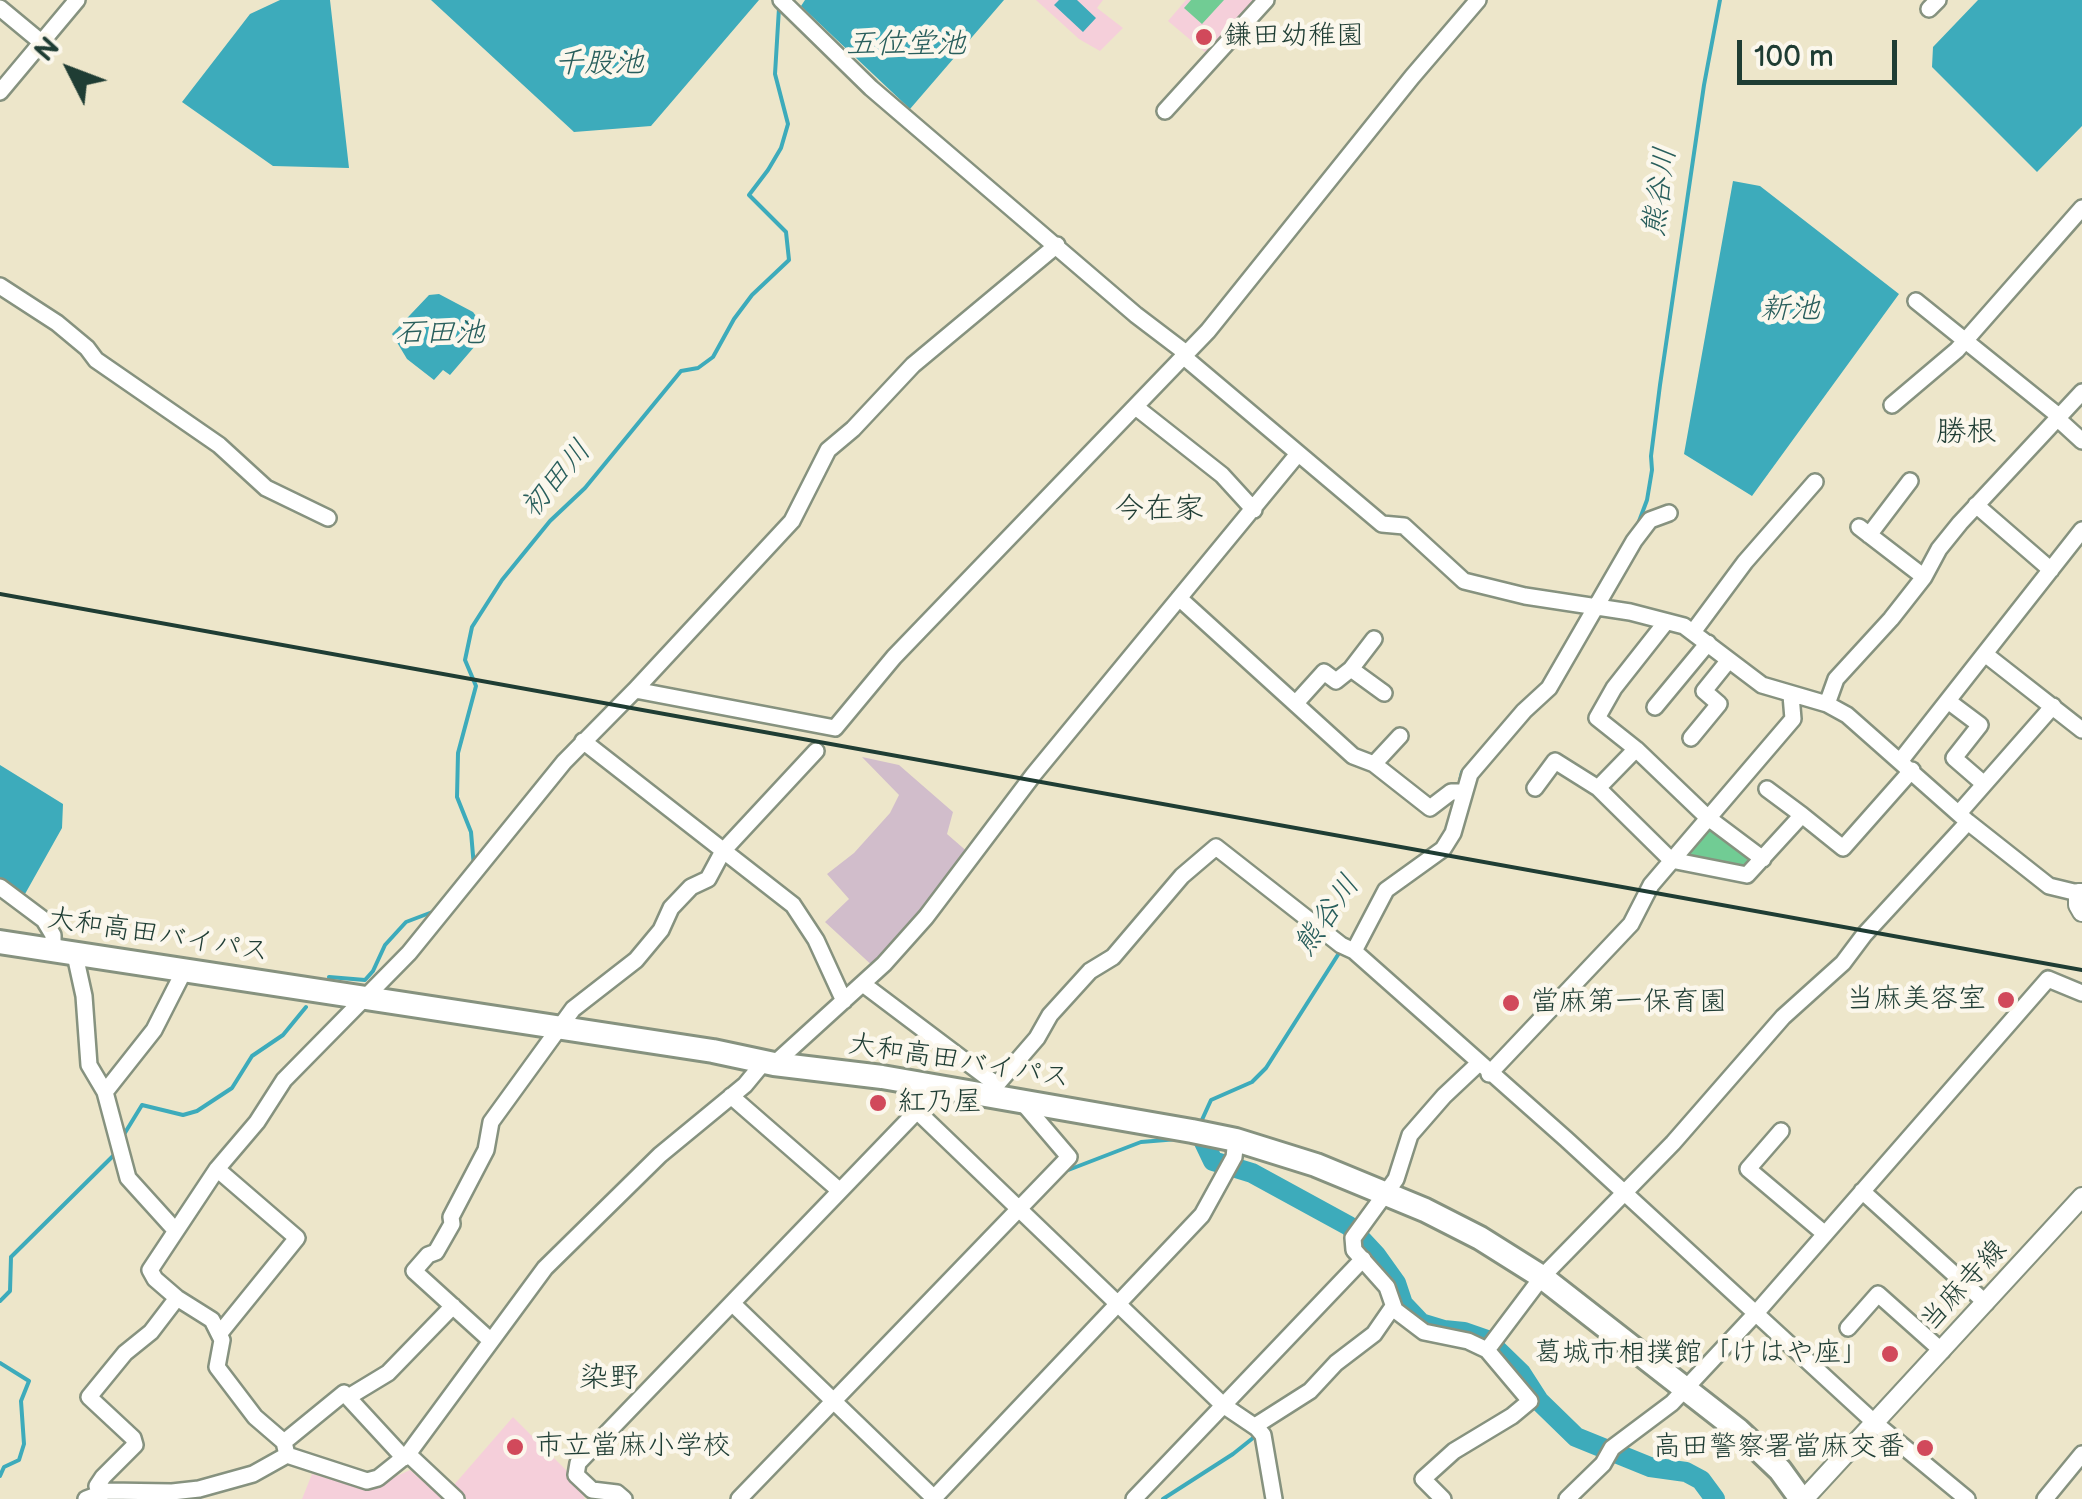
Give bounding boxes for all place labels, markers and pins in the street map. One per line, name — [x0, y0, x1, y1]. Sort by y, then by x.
place label: 鎌田幼稚園 — [1224, 20, 1364, 54]
marker: 鎌田幼稚園 — [1193, 26, 1215, 48]
place label: 当麻美容室 — [1846, 983, 1986, 1017]
place label: 當麻第一保育園 — [1531, 986, 1727, 1020]
marker: 当麻美容室 — [1995, 989, 2017, 1011]
marker: 當麻第一保育園 — [1500, 992, 1522, 1014]
place label: 紅乃屋 — [898, 1086, 982, 1120]
marker: 紅乃屋 — [867, 1092, 889, 1114]
place label: 葛城市相撲館「けはや座」 — [1534, 1337, 1870, 1371]
marker: 葛城市相撲館「けはや座」 — [1879, 1343, 1901, 1365]
place label: 市立當麻小学校 — [535, 1430, 731, 1464]
place label: 高田警察署當麻交番 — [1653, 1431, 1905, 1465]
marker: 市立當麻小学校 — [504, 1436, 526, 1458]
marker: 高田警察署當麻交番 — [1914, 1437, 1936, 1459]

